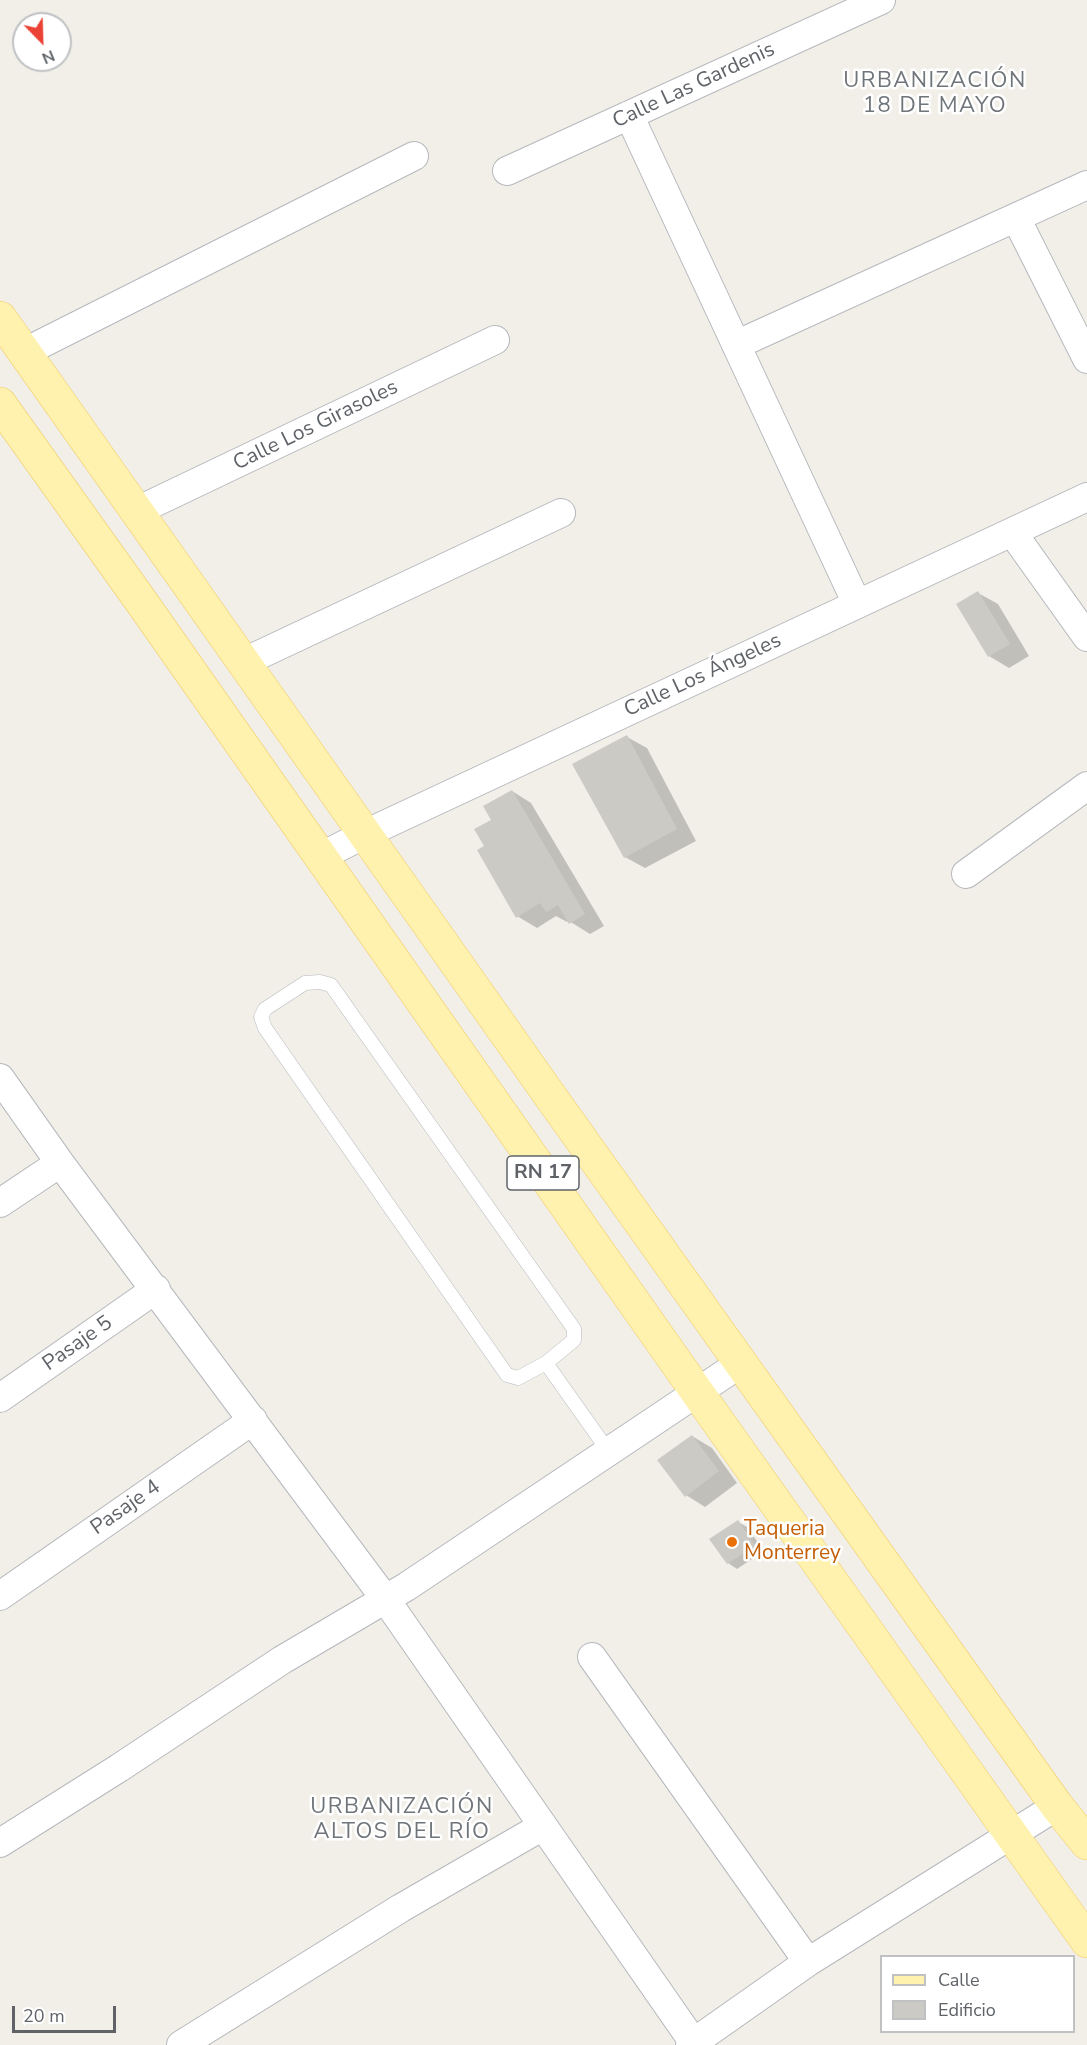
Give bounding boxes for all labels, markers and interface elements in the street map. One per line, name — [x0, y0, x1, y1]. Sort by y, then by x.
north arrow — [12, 12, 72, 72]
street label: Calle Las Gardenis — [609, 37, 779, 135]
text: N — [38, 44, 58, 69]
district label: URBANIZACIÓN 18 DE MAYO — [843, 69, 1027, 120]
street label: Calle Los Girasoles — [230, 375, 402, 477]
street label: Calle Los Ángeles — [620, 629, 786, 723]
road number: RN 17 — [507, 1156, 579, 1190]
street label: Pasaje 5 — [38, 1311, 118, 1377]
street label: Pasaje 4 — [86, 1475, 166, 1541]
place label: Taqueria Monterrey — [744, 1517, 841, 1567]
marker: Taqueria Monterrey — [725, 1535, 739, 1549]
district label: URBANIZACIÓN ALTOS DEL RÍO — [310, 1795, 494, 1846]
legend — [880, 1955, 1075, 2033]
text: Calle — [938, 1968, 980, 1992]
scale bar — [15, 1994, 118, 2032]
text: Edificio — [938, 1998, 996, 2022]
text: 20 m — [23, 2004, 65, 2028]

